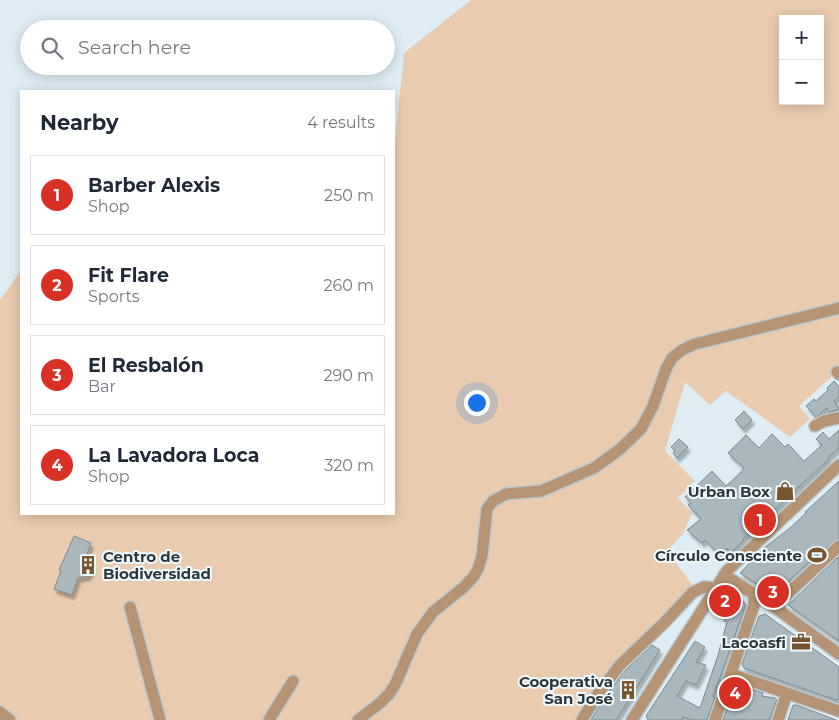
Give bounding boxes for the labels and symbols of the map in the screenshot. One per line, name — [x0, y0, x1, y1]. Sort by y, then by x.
your location — [464, 390, 490, 416]
shop icon: Urban Box — [774, 480, 796, 502]
place label: Urban Box — [688, 482, 770, 501]
pin: 1 — [744, 501, 776, 539]
sports icon: Círculo Consciente — [806, 544, 828, 566]
place label: Círculo Consciente — [655, 546, 802, 565]
place label: Centro de Biodiversidad — [103, 547, 211, 583]
building icon: Centro de Biodiversidad — [77, 554, 99, 576]
pin: 3 — [757, 573, 789, 611]
pin: 2 — [709, 582, 741, 620]
office icon: Lacoasfi — [790, 631, 812, 653]
place label: Lacoasfi — [722, 633, 786, 652]
place label: Cooperativa San José — [519, 672, 613, 708]
pin: 4 — [719, 674, 751, 712]
building icon: Cooperativa San José — [617, 679, 639, 701]

